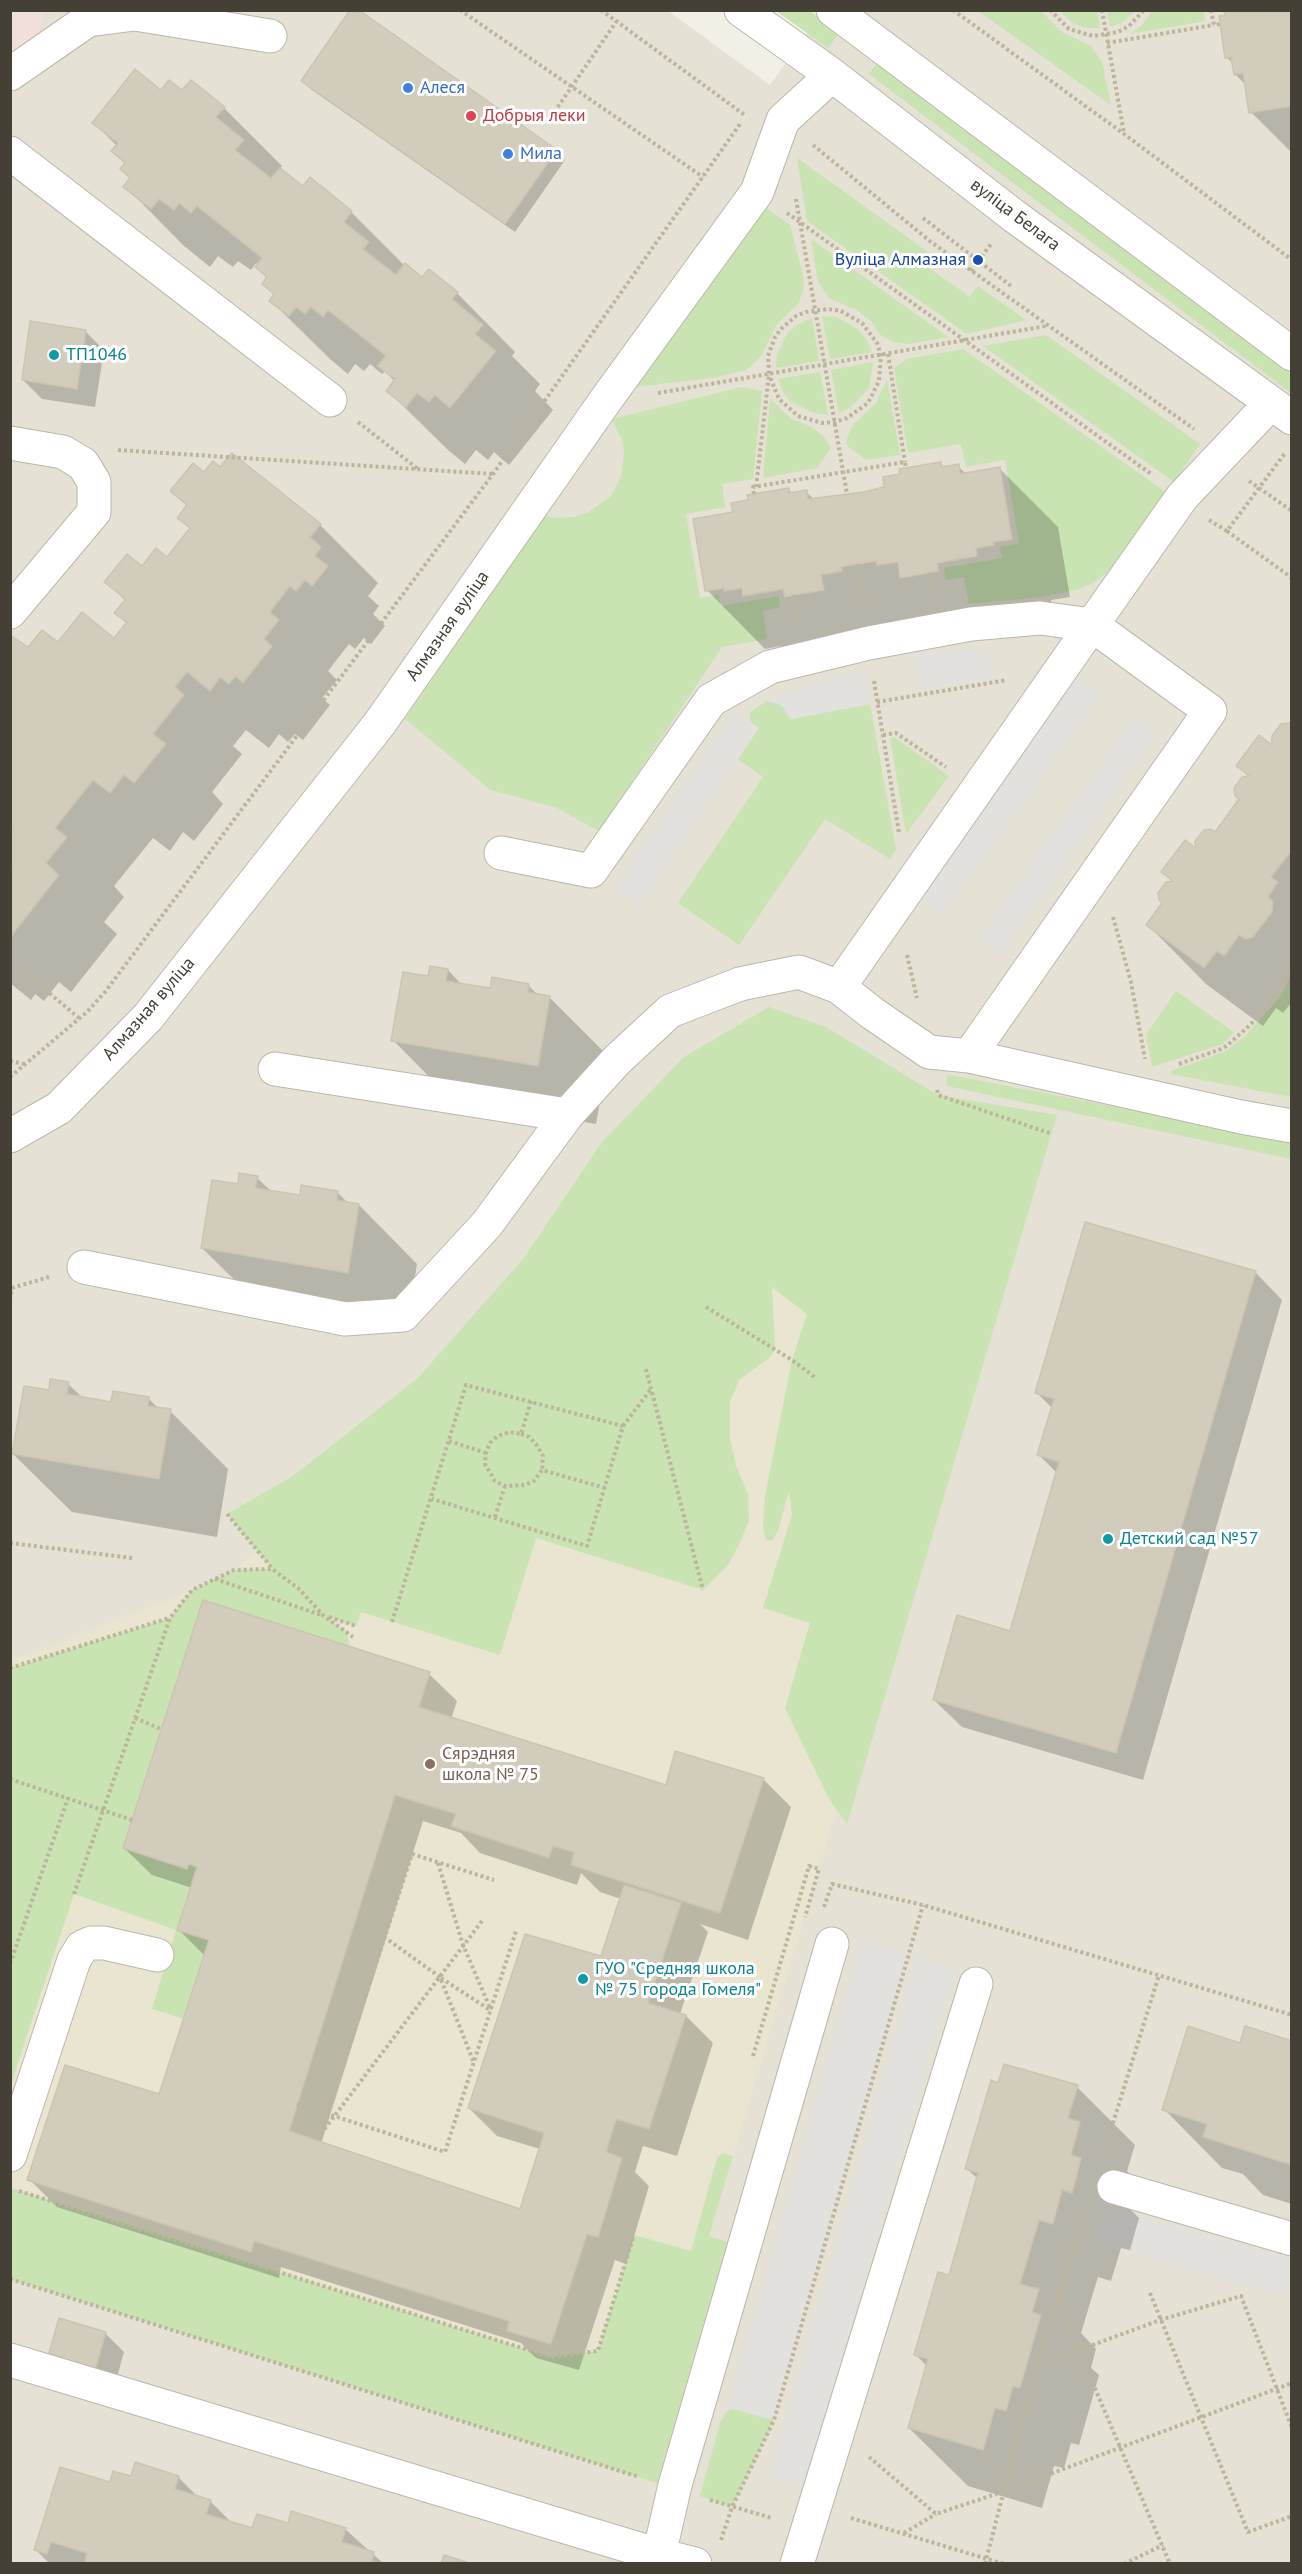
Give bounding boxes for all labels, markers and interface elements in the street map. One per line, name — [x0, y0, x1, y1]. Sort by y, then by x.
place label: Алеся — [420, 77, 465, 99]
marker: Алеся — [401, 81, 415, 95]
place label: Добрыя леки — [483, 105, 586, 127]
marker: Добрыя леки — [464, 109, 478, 123]
place label: Мила — [520, 143, 562, 165]
marker: Мила — [501, 147, 515, 161]
street label: вуліца Белага — [966, 174, 1064, 256]
place label: Вуліца Алмазная — [835, 249, 966, 271]
marker: Вуліца Алмазная — [971, 253, 985, 267]
place label: ТП1046 — [66, 344, 127, 366]
marker: ТП1046 — [47, 348, 61, 362]
street label: Алмазная вуліца — [402, 567, 494, 685]
street label: Алмазная вуліца — [98, 953, 200, 1065]
place label: Детский сад №57 — [1120, 1528, 1258, 1550]
marker: Детский сад №57 — [1101, 1532, 1115, 1546]
place label: Сярэдняя школа № 75 — [442, 1743, 539, 1786]
marker: Сярэдняя школа № 75 — [423, 1757, 437, 1771]
place label: ГУО "Средняя школа № 75 города Гомеля" — [595, 1958, 761, 2000]
marker: ГУО "Средняя школа № 75 города Гомеля" — [576, 1972, 590, 1986]

